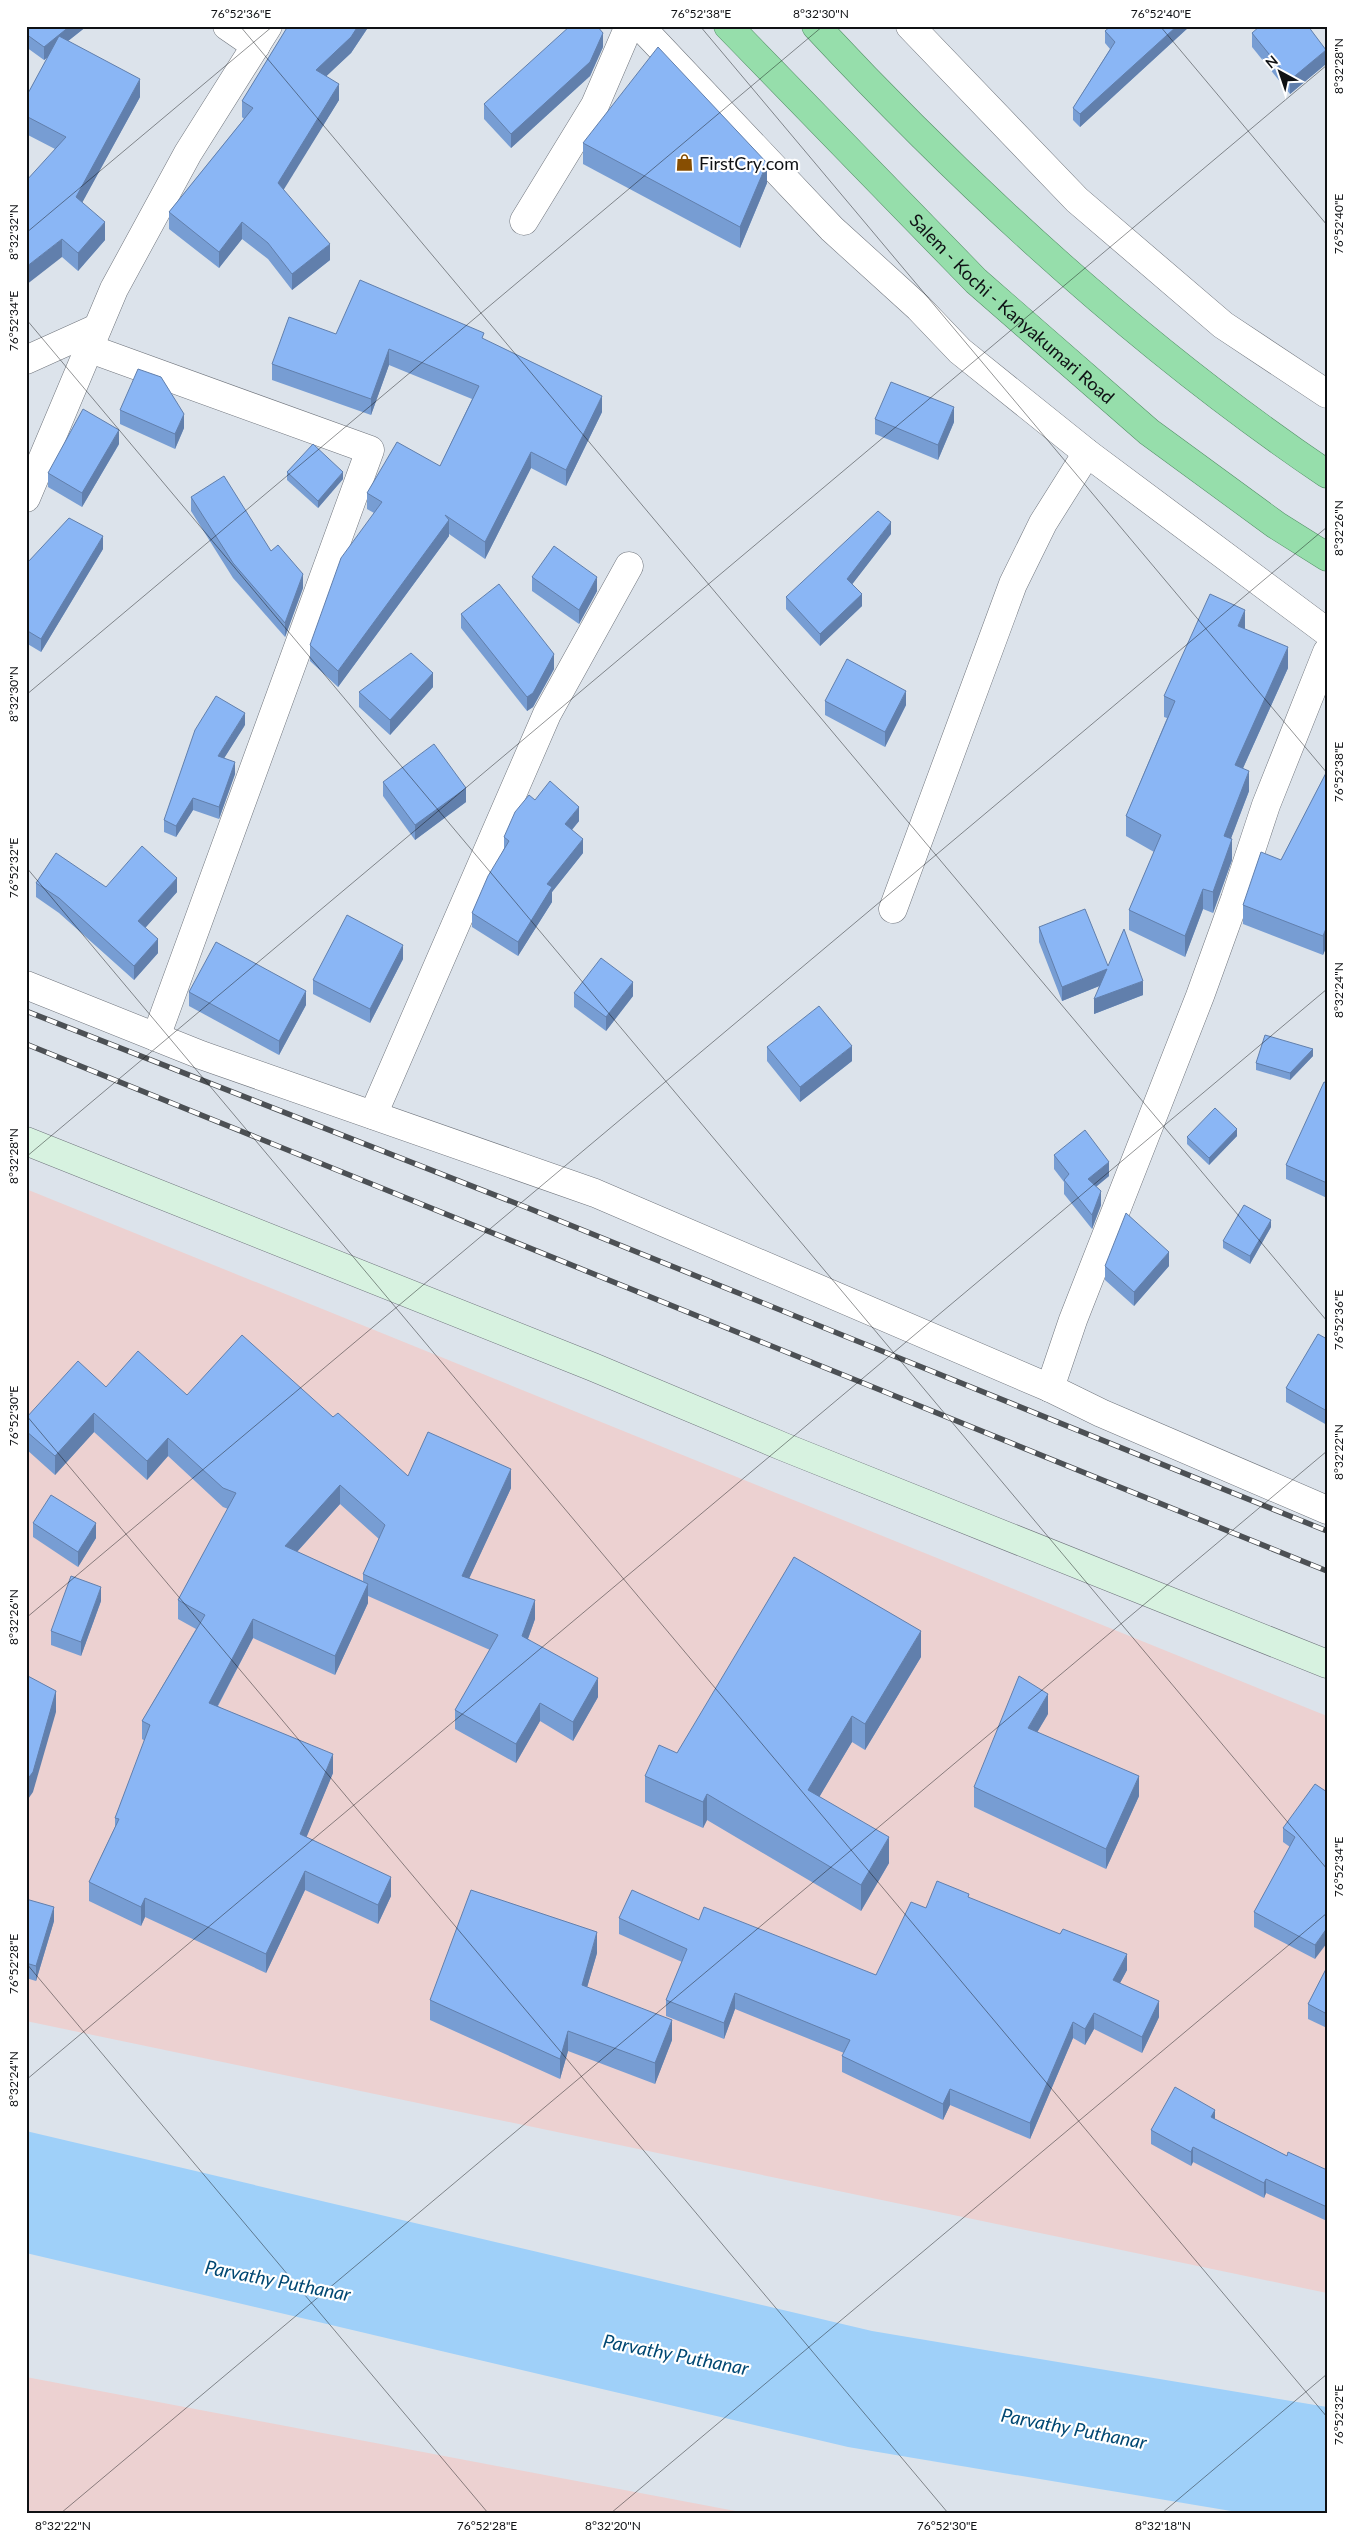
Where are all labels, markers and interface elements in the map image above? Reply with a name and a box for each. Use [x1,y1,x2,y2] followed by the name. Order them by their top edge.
[211,6,271,21] text: 76°52'36"E
[671,6,731,21] text: 76°52'38"E
[793,6,849,21] text: 8°32'30"N
[1131,6,1191,21] text: 76°52'40"E
[1331,38,1346,94] text: 8°32'28"N
[1256,48,1306,98] north arrow
[1262,52,1281,72] text: N
[699,152,799,174] place label: FirstCry.com
[675,153,695,173] shop icon: FirstCry.com
[1331,194,1346,254] text: 76°52'40"E
[6,204,21,260] text: 8°32'32"N
[905,209,1119,408] street label: Salem - Kochi - Kanyakumari Road
[6,291,21,351] text: 76°52'34"E
[1331,500,1346,556] text: 8°32'26"N
[6,666,21,722] text: 8°32'30"N
[1331,742,1346,802] text: 76°52'38"E
[6,838,21,898] text: 76°52'32"E
[1331,962,1346,1018] text: 8°32'24"N
[6,1128,21,1184] text: 8°32'28"N
[1331,1290,1346,1350] text: 76°52'36"E
[6,1386,21,1446] text: 76°52'30"E
[1331,1424,1346,1480] text: 8°32'22"N
[6,1589,21,1645] text: 8°32'26"N
[1331,1837,1346,1897] text: 76°52'34"E
[6,1934,21,1994] text: 76°52'28"E
[6,2051,21,2107] text: 8°32'24"N
[203,2255,353,2305] water label: Parvathy Puthanar
[601,2329,751,2379] water label: Parvathy Puthanar
[1331,2385,1346,2445] text: 76°52'32"E
[999,2403,1149,2453] water label: Parvathy Puthanar
[35,2518,91,2533] text: 8°32'22"N
[457,2518,517,2533] text: 76°52'28"E
[585,2518,641,2533] text: 8°32'20"N
[917,2518,977,2533] text: 76°52'30"E
[1135,2518,1191,2533] text: 8°32'18"N

